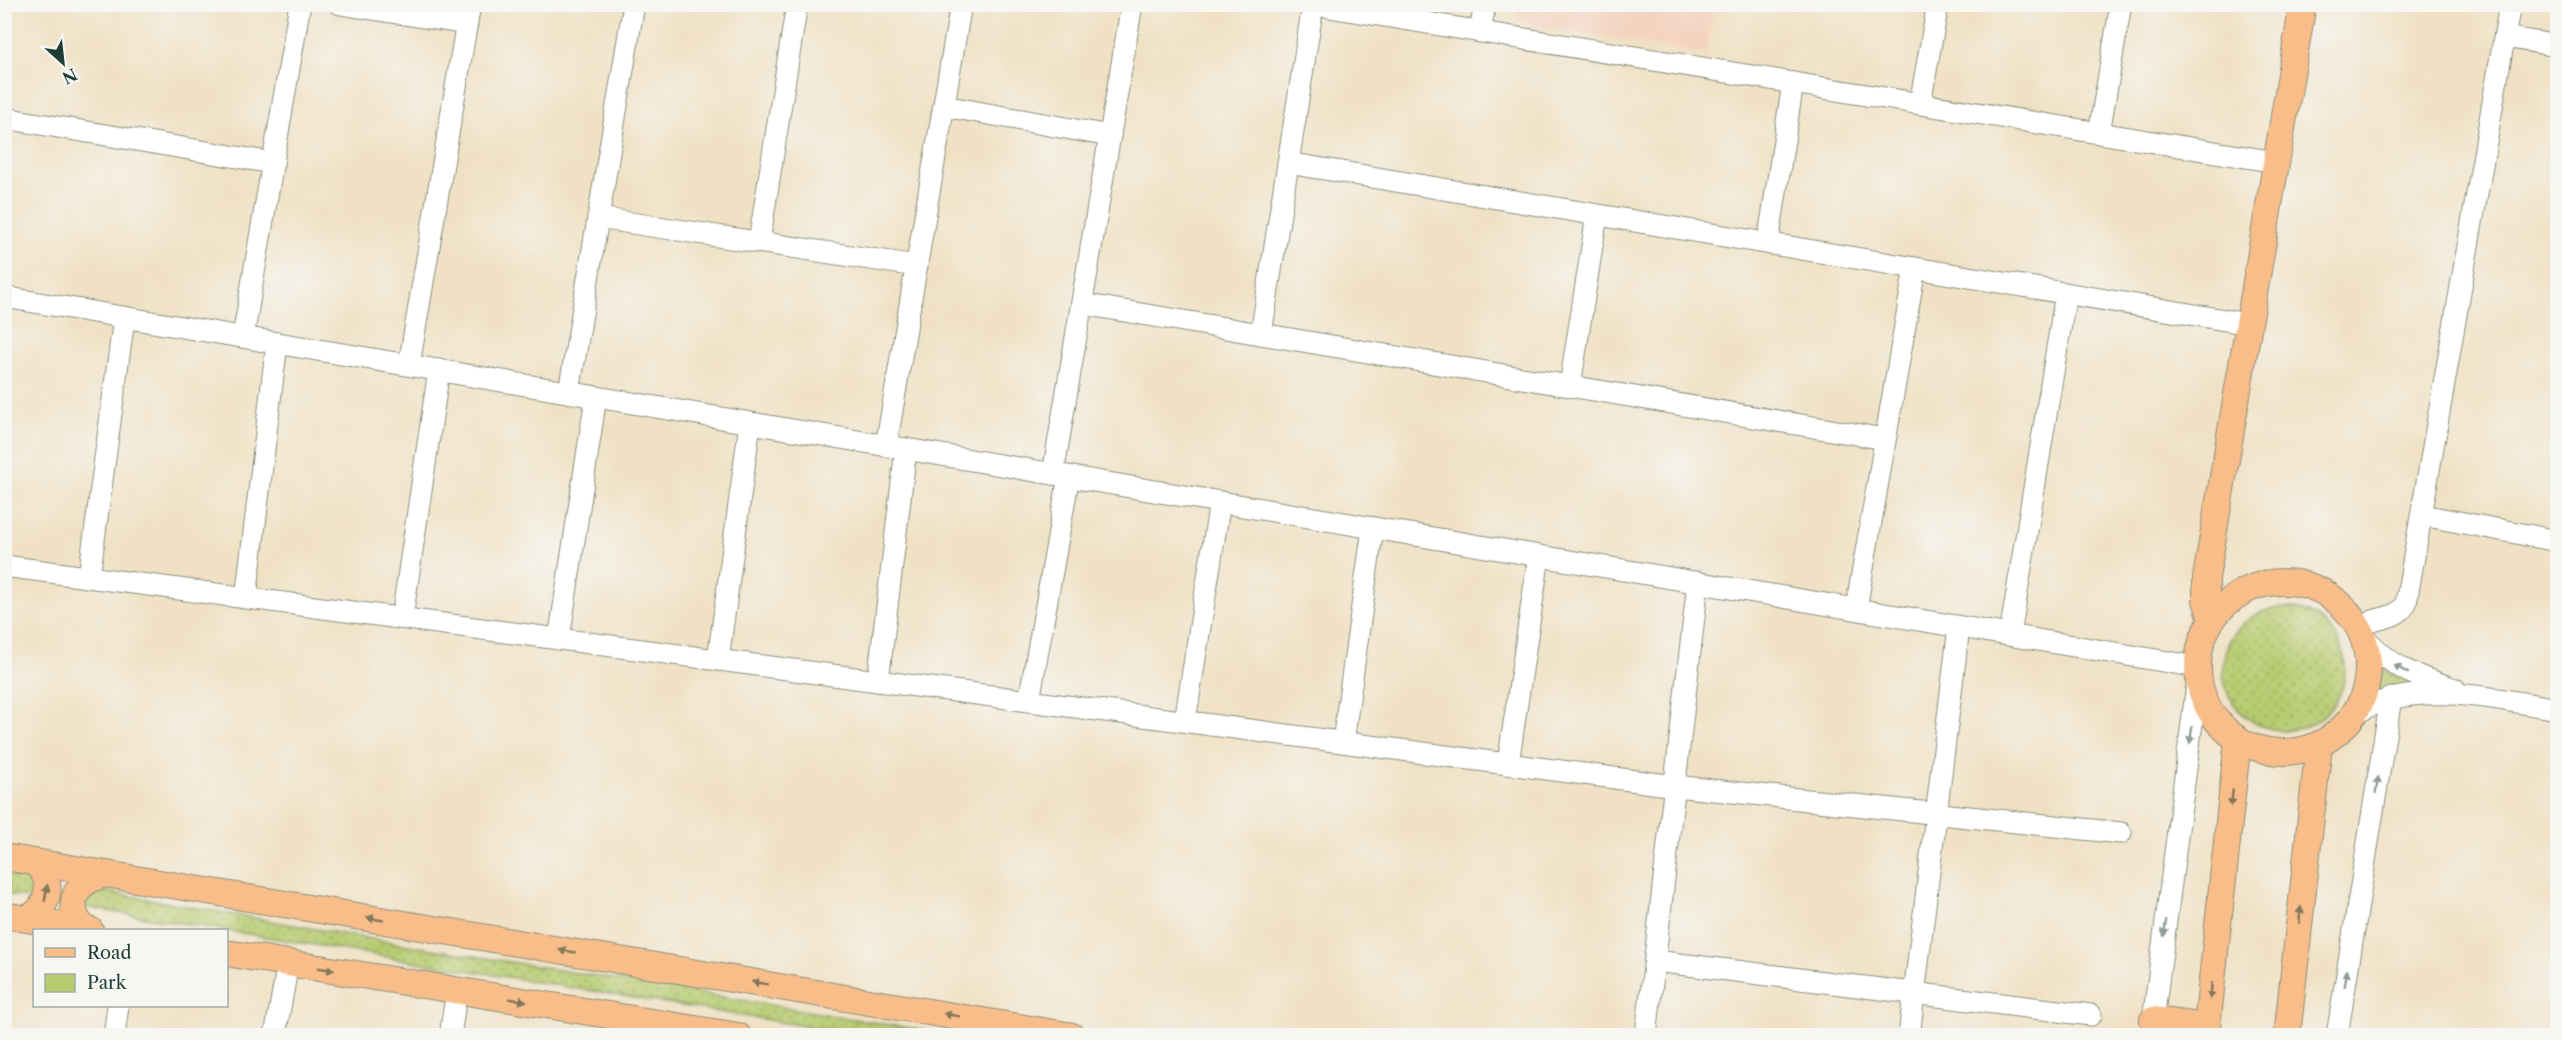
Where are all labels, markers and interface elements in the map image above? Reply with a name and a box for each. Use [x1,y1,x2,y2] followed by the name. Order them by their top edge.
[33,33,93,93] north arrow
[59,64,81,88] text: N
[2393,663,2409,674] one-way arrow
[2186,725,2195,744] one-way arrow
[2373,776,2382,795] one-way arrow
[2227,788,2237,807] one-way arrow
[42,883,51,902] one-way arrow
[2296,905,2305,924] one-way arrow
[365,914,384,923] one-way arrow
[2161,919,2170,938] one-way arrow
[33,929,228,1007] legend
[87,942,132,964] text: Road
[558,946,577,955] one-way arrow
[316,965,335,974] one-way arrow
[2342,968,2351,987] one-way arrow
[87,972,128,994] text: Park
[750,978,769,987] one-way arrow
[2206,982,2216,1001] one-way arrow
[509,996,528,1005] one-way arrow
[942,1011,961,1020] one-way arrow

